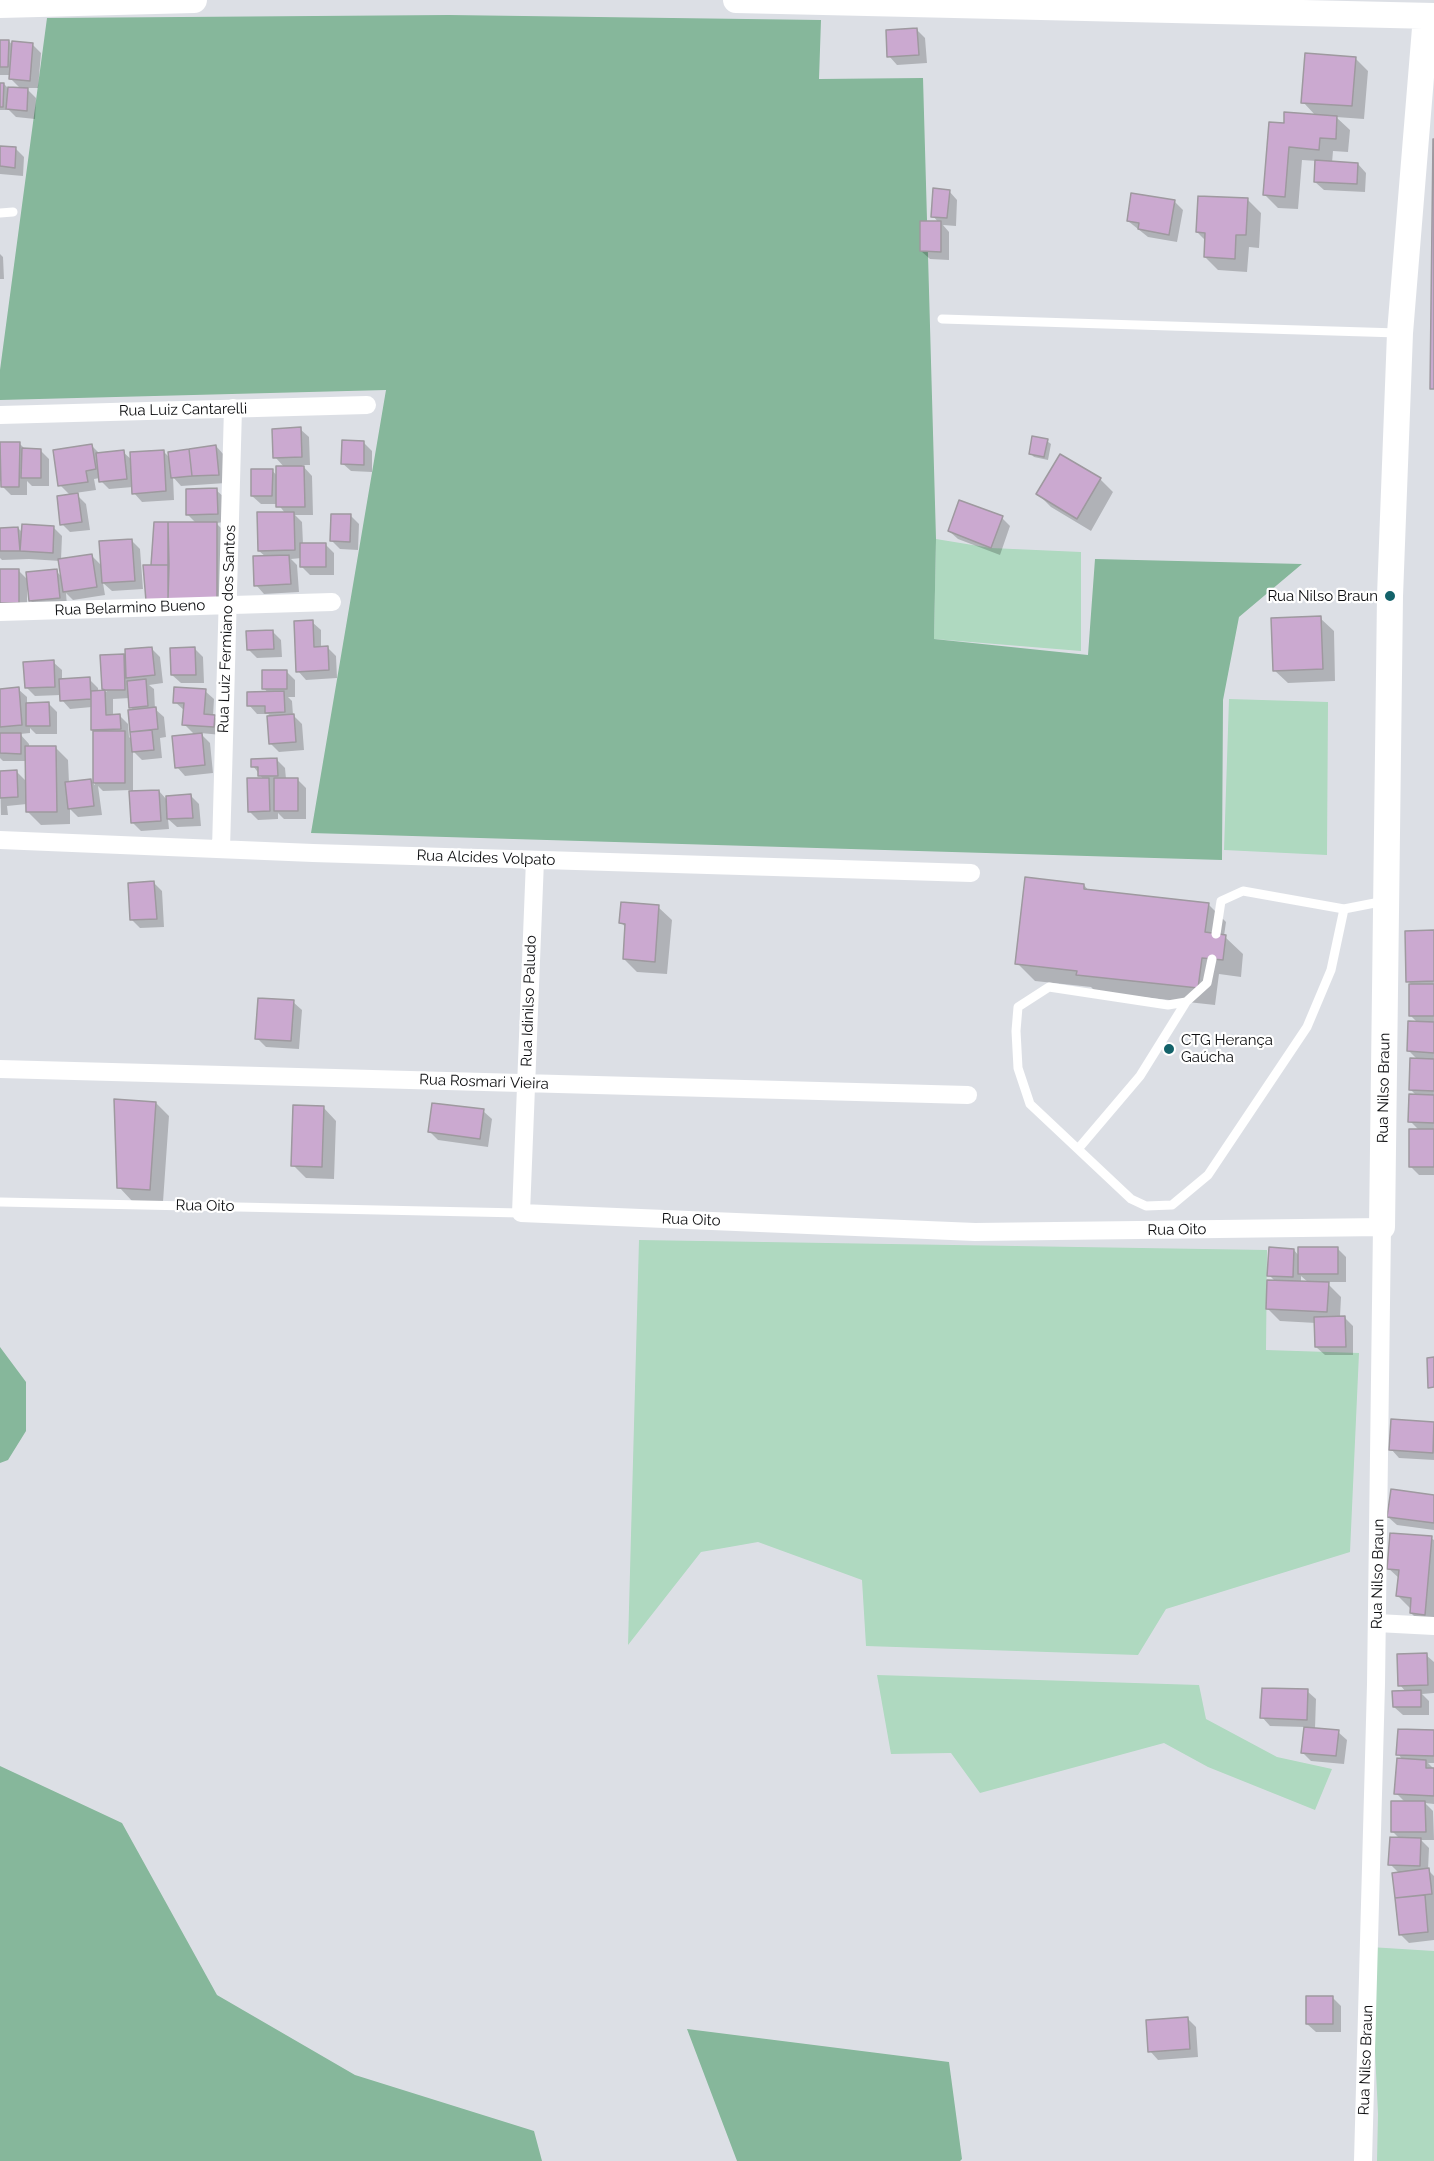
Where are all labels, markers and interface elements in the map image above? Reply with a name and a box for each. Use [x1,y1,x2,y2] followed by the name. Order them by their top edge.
[119,400,247,420] street label: Rua Luiz Cantarelli
[214,525,240,733] street label: Rua Luiz Fermiano dos Santos
[1267,587,1378,605] place label: Rua Nilso Braun
[1383,589,1397,603] marker: Rua Nilso Braun
[54,596,206,620] street label: Rua Belarmino Bueno
[416,847,556,869] street label: Rua Alcides Volpato
[518,935,540,1067] street label: Rua Idinilso Paludo
[1181,1031,1273,1066] place label: CTG Herança Gaúcha
[1374,1033,1394,1143] street label: Rua Nilso Braun
[1162,1042,1176,1056] marker: CTG Herança Gaúcha
[419,1071,549,1093] street label: Rua Rosmari Vieira
[175,1196,235,1216] street label: Rua Oito
[661,1210,721,1230] street label: Rua Oito
[1147,1220,1207,1240] street label: Rua Oito
[1368,1519,1388,1629] street label: Rua Nilso Braun
[1355,2004,1377,2116] street label: Rua Nilso Braun

